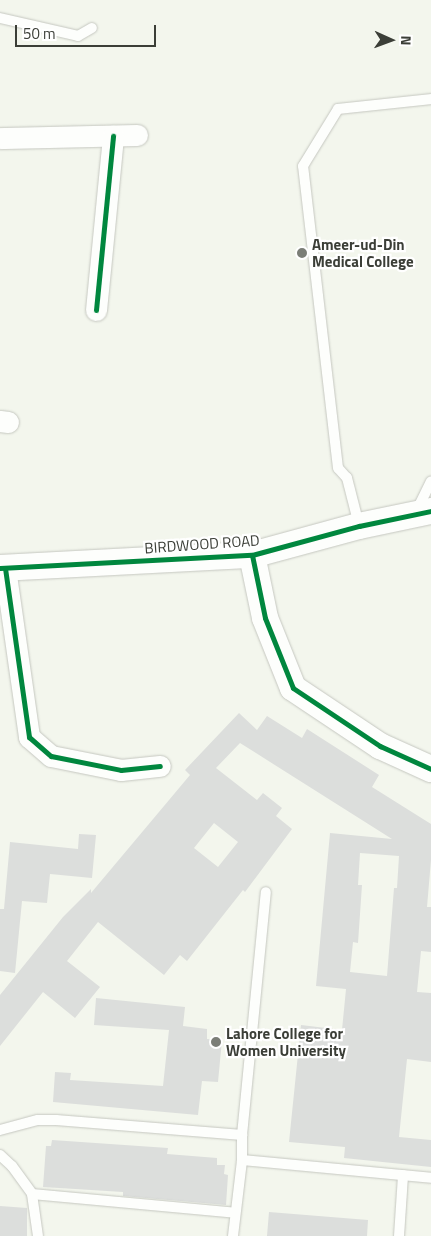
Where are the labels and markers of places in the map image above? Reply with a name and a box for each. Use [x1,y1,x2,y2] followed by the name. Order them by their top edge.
[312,235,414,270] place label: Ameer-ud-Din Medical College
[296,247,308,259] marker: Ameer-ud-Din Medical College
[226,1024,346,1059] place label: Lahore College for Women University
[210,1036,222,1048] marker: Lahore College for Women University

